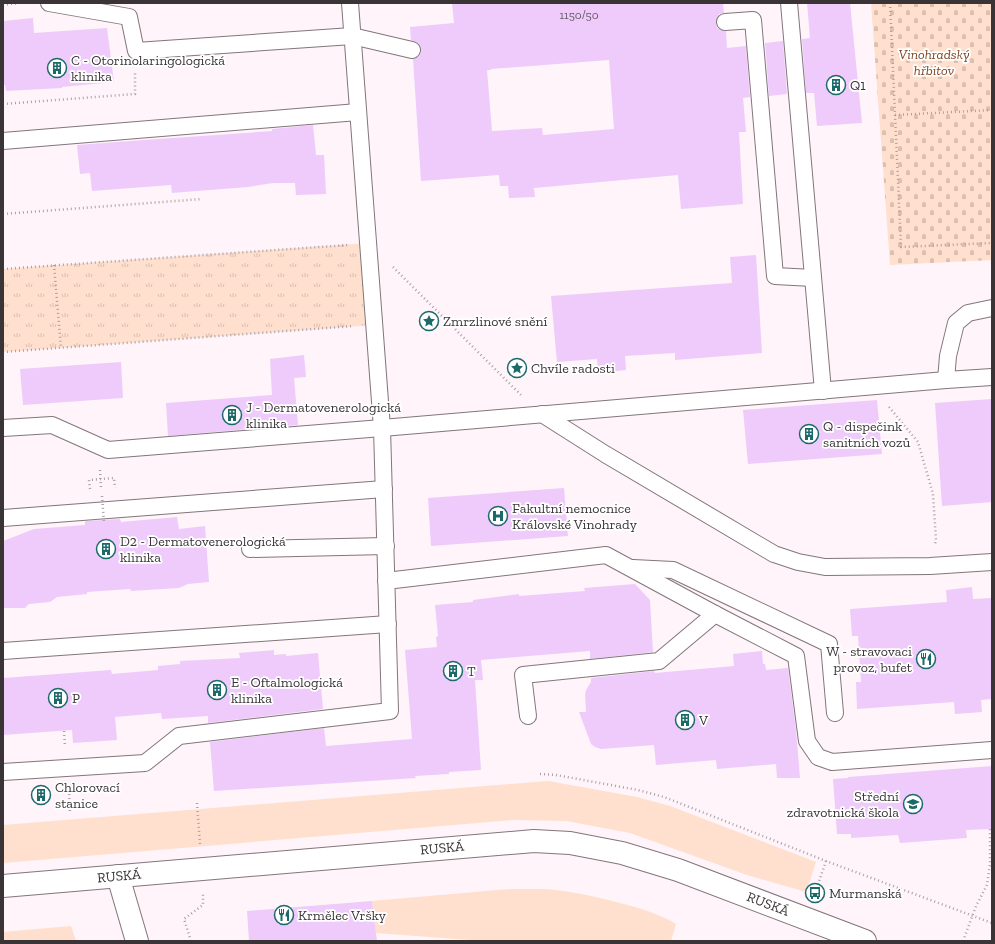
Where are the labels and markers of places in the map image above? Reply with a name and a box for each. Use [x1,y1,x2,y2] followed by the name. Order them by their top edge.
[71,52,225,85] place label: C - Otorinolaringologická klinika
[46,57,68,79] building icon: C - Otorinolaringologická klinika
[825,74,847,96] building icon: Q1
[850,77,866,94] place label: Q1
[418,310,440,332] place icon: Zmrzlinové snění
[443,313,548,330] place label: Zmrzlinové snění
[506,357,528,379] place icon: Chvíle radosti
[531,360,615,377] place label: Chvíle radosti
[246,399,401,432] place label: J - Dermatovenerologická klinika
[221,404,243,426] building icon: J - Dermatovenerologická klinika
[823,418,911,451] place label: Q - dispečink sanitních vozů
[798,423,820,445] building icon: Q - dispečink sanitních vozů
[512,500,638,533] place label: Fakultní nemocnice Královské Vinohrady
[487,505,509,527] hospital icon: Fakultní nemocnice Královské Vinohrady
[120,533,286,566] place label: D2 - Dermatovenerologická klinika
[95,538,117,560] building icon: D2 - Dermatovenerologická klinika
[826,643,913,676] place label: W - stravovaci provoz, bufet
[915,648,937,670] restaurant icon: W - stravovaci provoz, bufet
[442,660,464,682] building icon: T
[467,663,476,680] place label: T
[231,674,343,707] place label: E - Oftalmologická klinika
[206,679,228,701] building icon: E - Oftalmologická klinika
[47,687,69,709] building icon: P
[72,690,80,707] place label: P
[674,709,696,731] building icon: V
[698,712,709,729] place label: V
[55,779,120,812] place label: Chlorovací stanice
[30,784,52,806] building icon: Chlorovací stanice
[787,788,899,821] place label: Střední zdravotnická škola
[902,793,924,815] school or university icon: Střední zdravotnická škola
[804,882,826,904] bus stop icon: Murmanská
[829,885,902,902] place label: Murmanská
[273,904,295,926] restaurant icon: Krmělec Vršky
[298,907,387,924] place label: Krmělec Vršky

